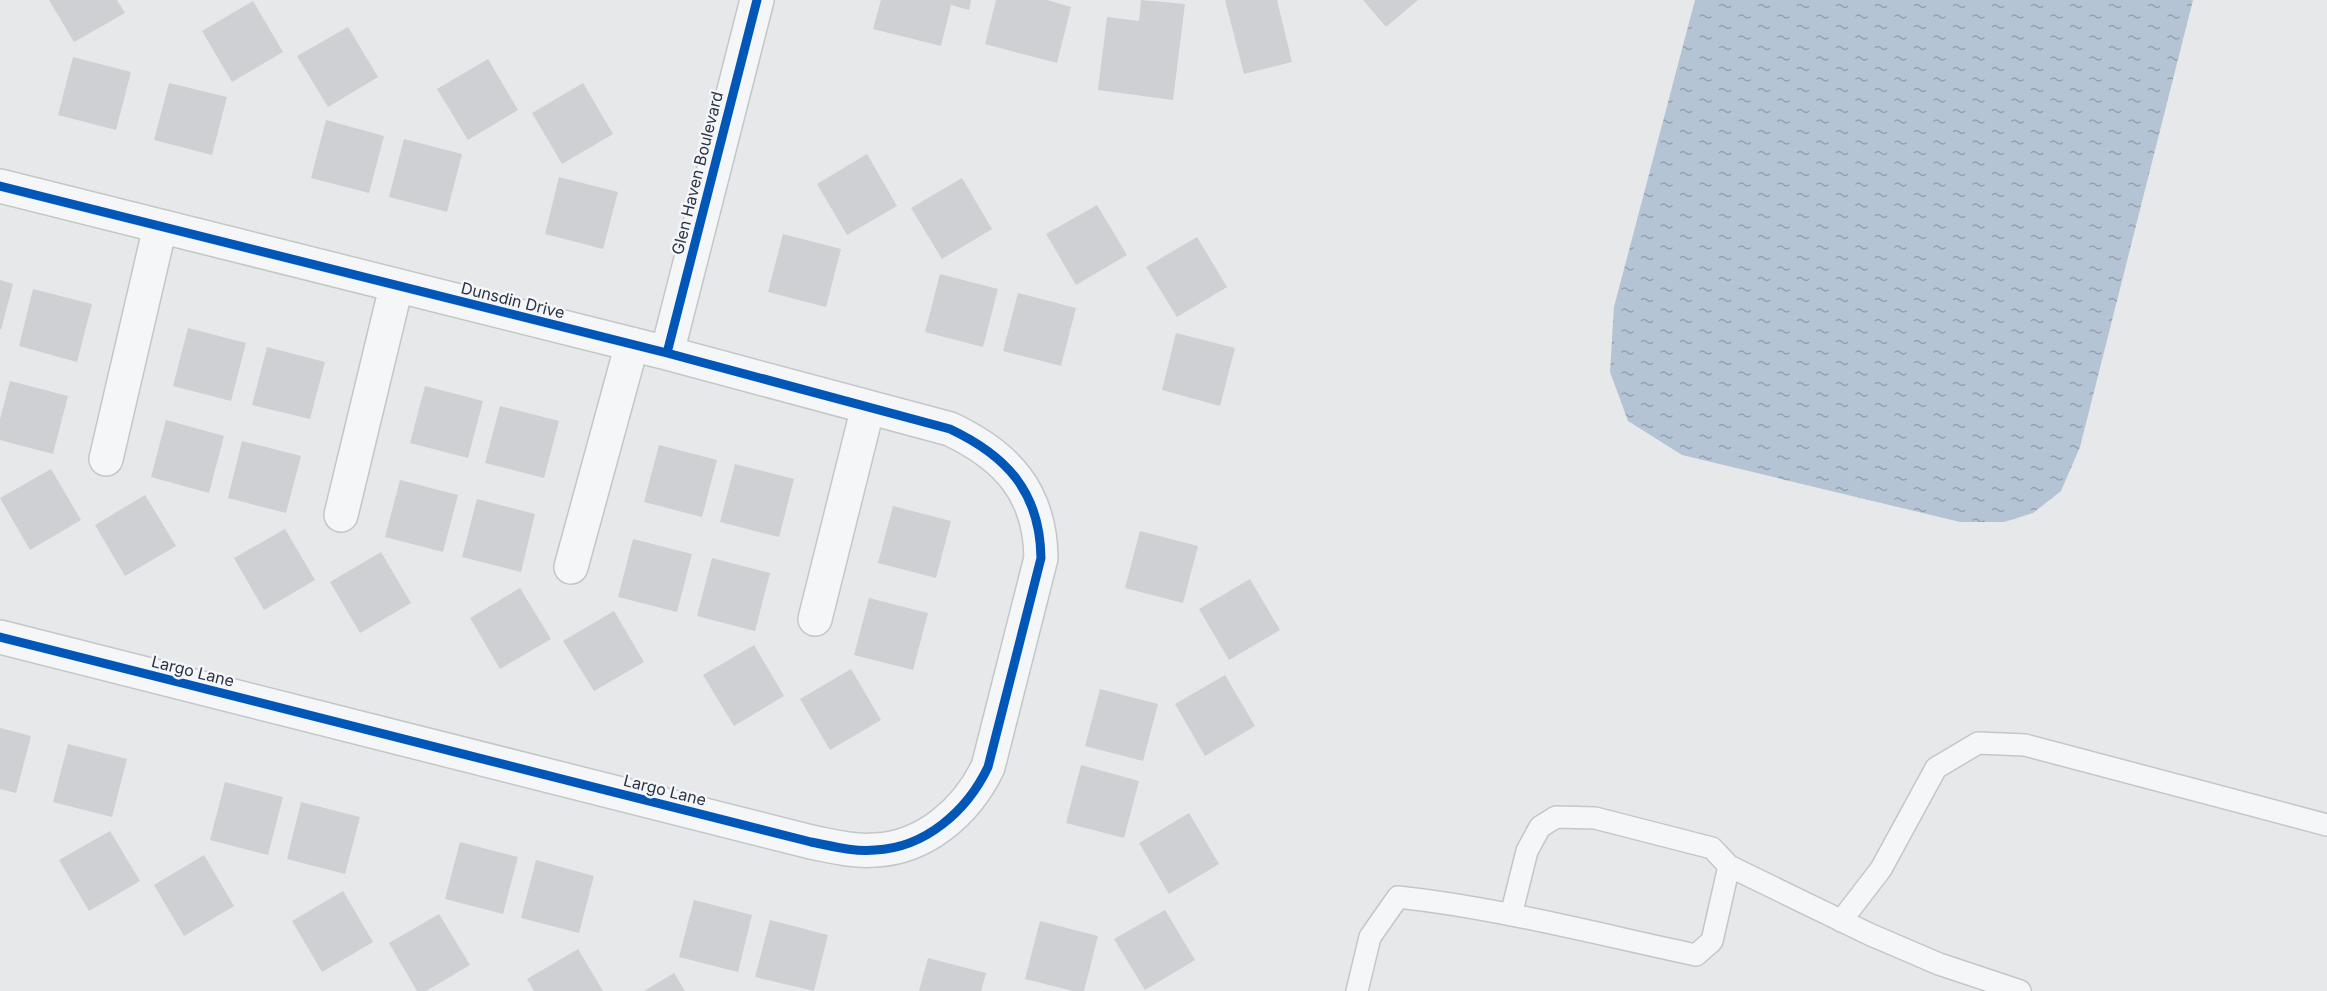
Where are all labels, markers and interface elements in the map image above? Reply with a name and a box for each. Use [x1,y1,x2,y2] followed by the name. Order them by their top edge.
[667,89,727,257] street label: Glen Haven Boulevard
[459,277,567,323] street label: Dunsdin Drive
[150,651,236,691] street label: Largo Lane
[622,770,708,810] street label: Largo Lane

